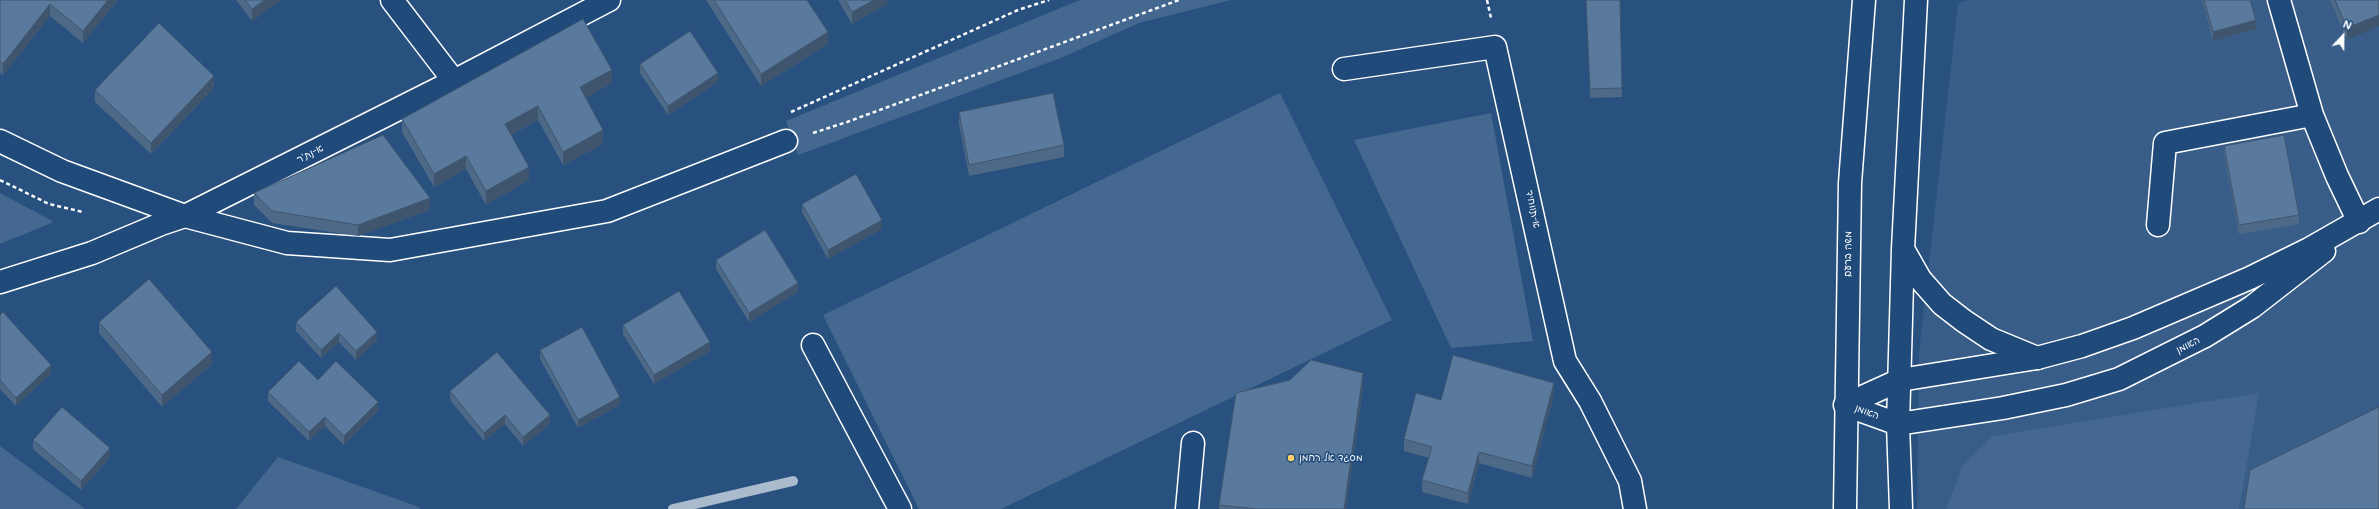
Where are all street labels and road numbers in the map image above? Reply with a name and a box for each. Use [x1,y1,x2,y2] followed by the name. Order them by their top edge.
[295,142,325,166] street label: א-נת'ר
[1523,189,1543,229] street label: א-תווחיד
[1842,231,1854,277] street label: משה ברעם
[2174,334,2202,356] street label: האומן
[1853,402,1881,422] street label: האומן

